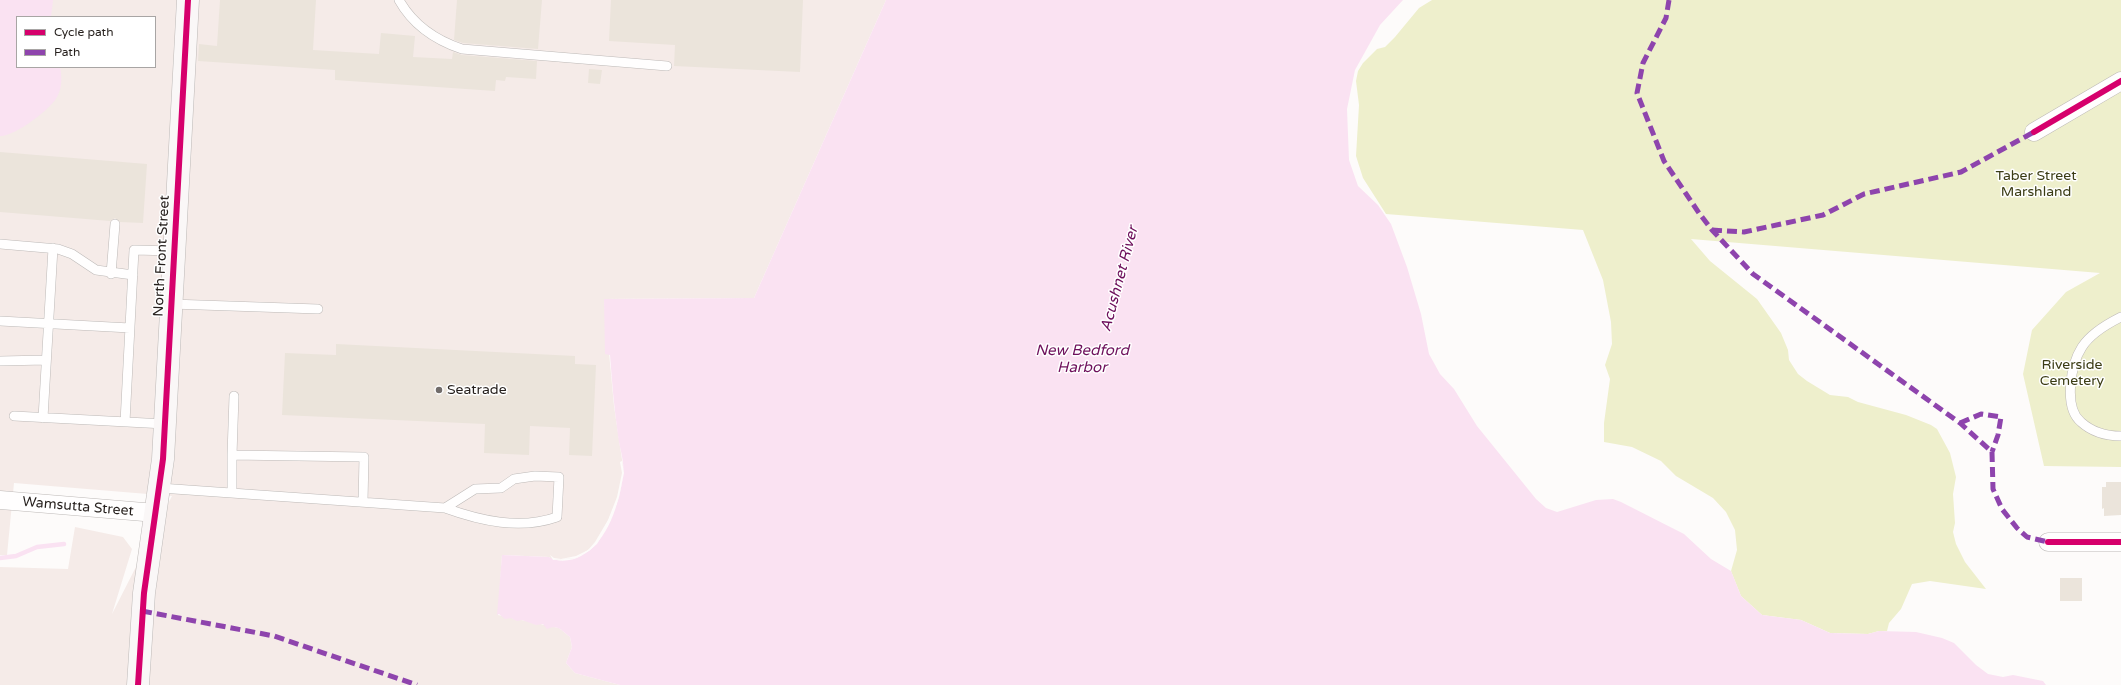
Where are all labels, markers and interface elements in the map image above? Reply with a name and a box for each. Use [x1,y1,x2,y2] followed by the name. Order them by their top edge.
[16,16,156,68] legend
[54,25,113,39] text: Cycle path
[54,45,80,59] text: Path
[1995,168,2077,200] park label: Taber Street Marshland
[150,195,174,317] street label: North Front Street
[1097,224,1143,334] water label: Acushnet River
[1035,342,1129,377] water label: New Bedford Harbor
[2040,357,2104,390] park label: Riverside Cemetery
[447,382,507,398] place label: Seatrade
[434,385,444,395] marker: Seatrade
[22,494,134,520] street label: Wamsutta Street

